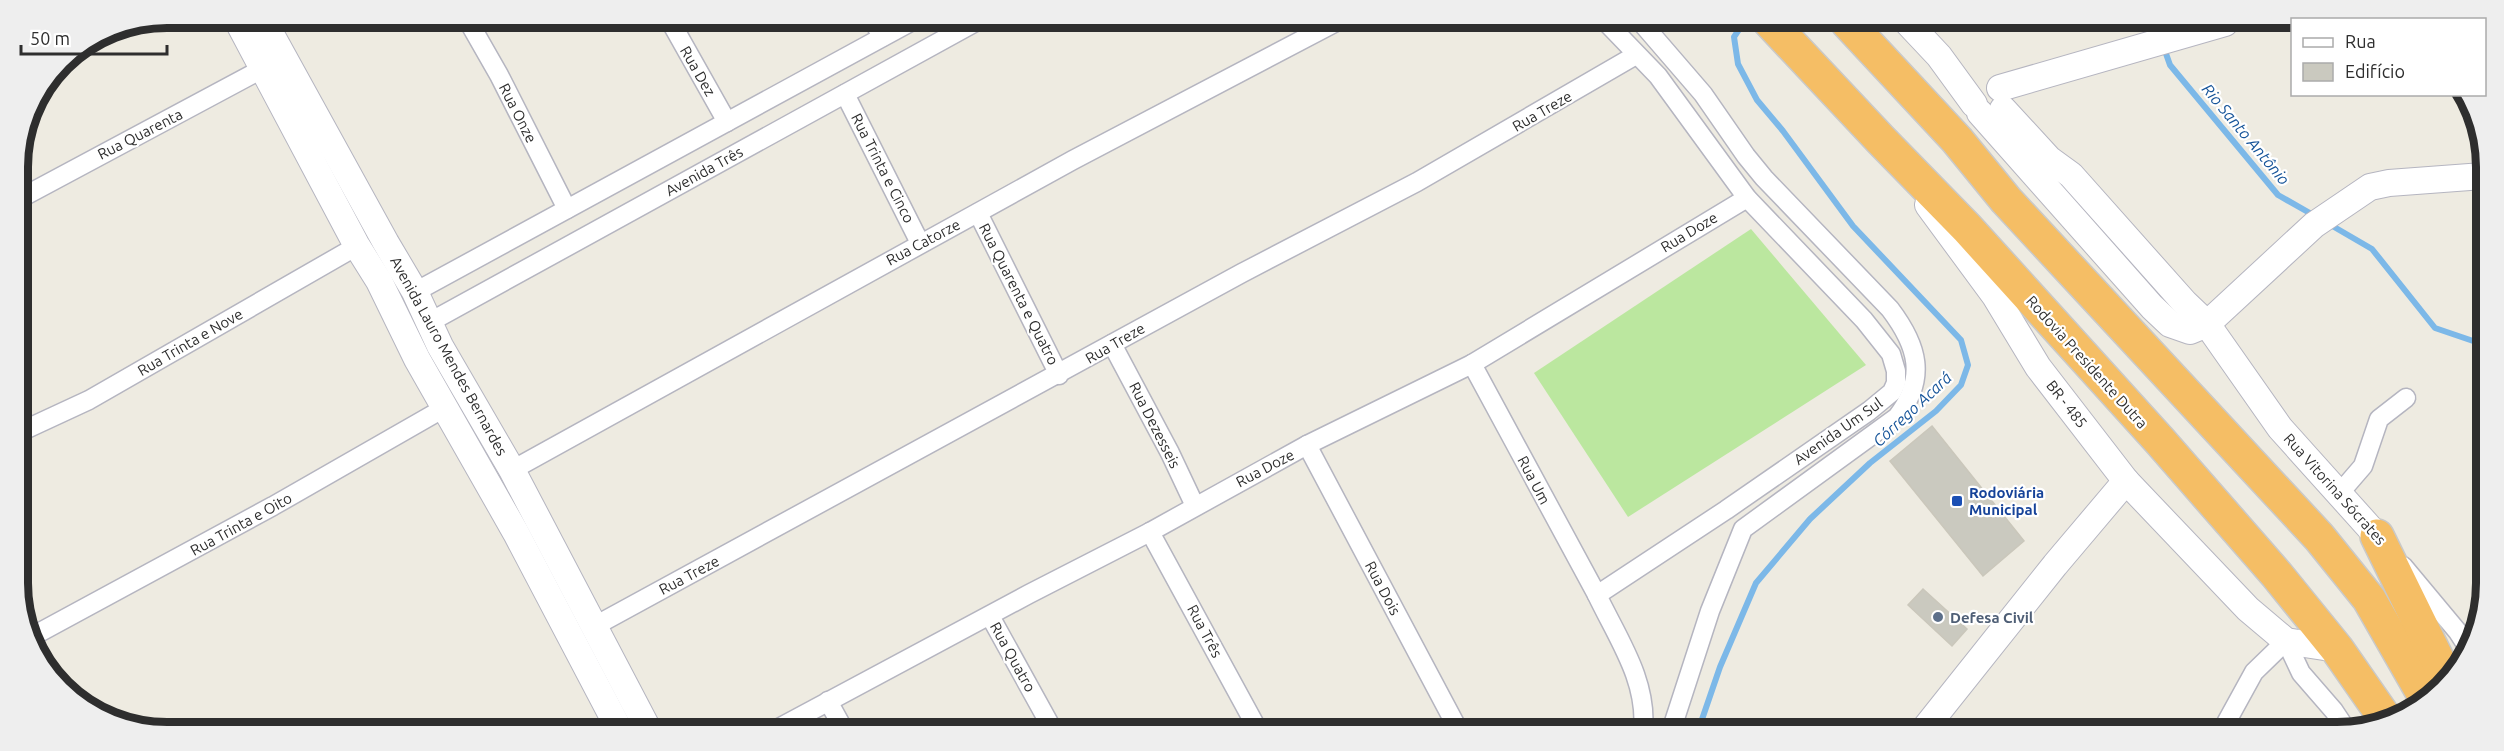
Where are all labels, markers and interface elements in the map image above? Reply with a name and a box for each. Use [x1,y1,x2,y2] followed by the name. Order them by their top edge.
[21,18,166,56] scale bar
[2291,18,2486,96] legend
[30,28,70,48] text: 50 m
[2345,31,2376,51] text: Rua
[677,43,719,99] street label: Rua Dez
[2345,61,2405,81] text: Edifício
[496,80,540,146] street label: Rua Onze
[2199,80,2294,188] water label: Rio Santo Antônio
[1509,87,1575,135] street label: Rua Treze
[95,105,185,163] street label: Rua Quarenta
[848,110,918,226] street label: Rua Trinta e Cinco
[662,143,746,199] street label: Avenida Três
[1657,208,1721,256] street label: Rua Doze
[883,215,963,269] street label: Rua Catorze
[976,220,1062,368] street label: Rua Quarenta e Quatro
[387,254,511,458] street label: Avenida Lauro Mendes Bernardes
[2023,292,2151,432] street label: Rodovia Presidente Dutra
[134,305,246,379] street label: Rua Trinta e Nove
[1082,319,1148,367] street label: Rua Treze
[1869,368,1955,450] water label: Córrego Acará
[2043,377,2091,431] street label: BR - 485
[1126,379,1184,471] street label: Rua Dezesseis
[1790,394,1886,468] street label: Avenida Um Sul
[2280,430,2390,548] street label: Rua Vitorina Sócrates
[1233,446,1297,490] street label: Rua Doze
[1514,453,1554,507] street label: Rua Um
[1969,484,2044,518] place label: Rodoviária Municipal
[187,489,295,559] street label: Rua Trinta e Oito
[1950,494,1964,508] marker: Rodoviária Municipal
[656,552,722,598] street label: Rua Treze
[1362,558,1404,618] street label: Rua Dois
[1184,602,1226,660] street label: Rua Três
[1950,609,2034,626] place label: Defesa Civil
[1931,610,1945,624] marker: Defesa Civil
[987,619,1039,695] street label: Rua Quatro

